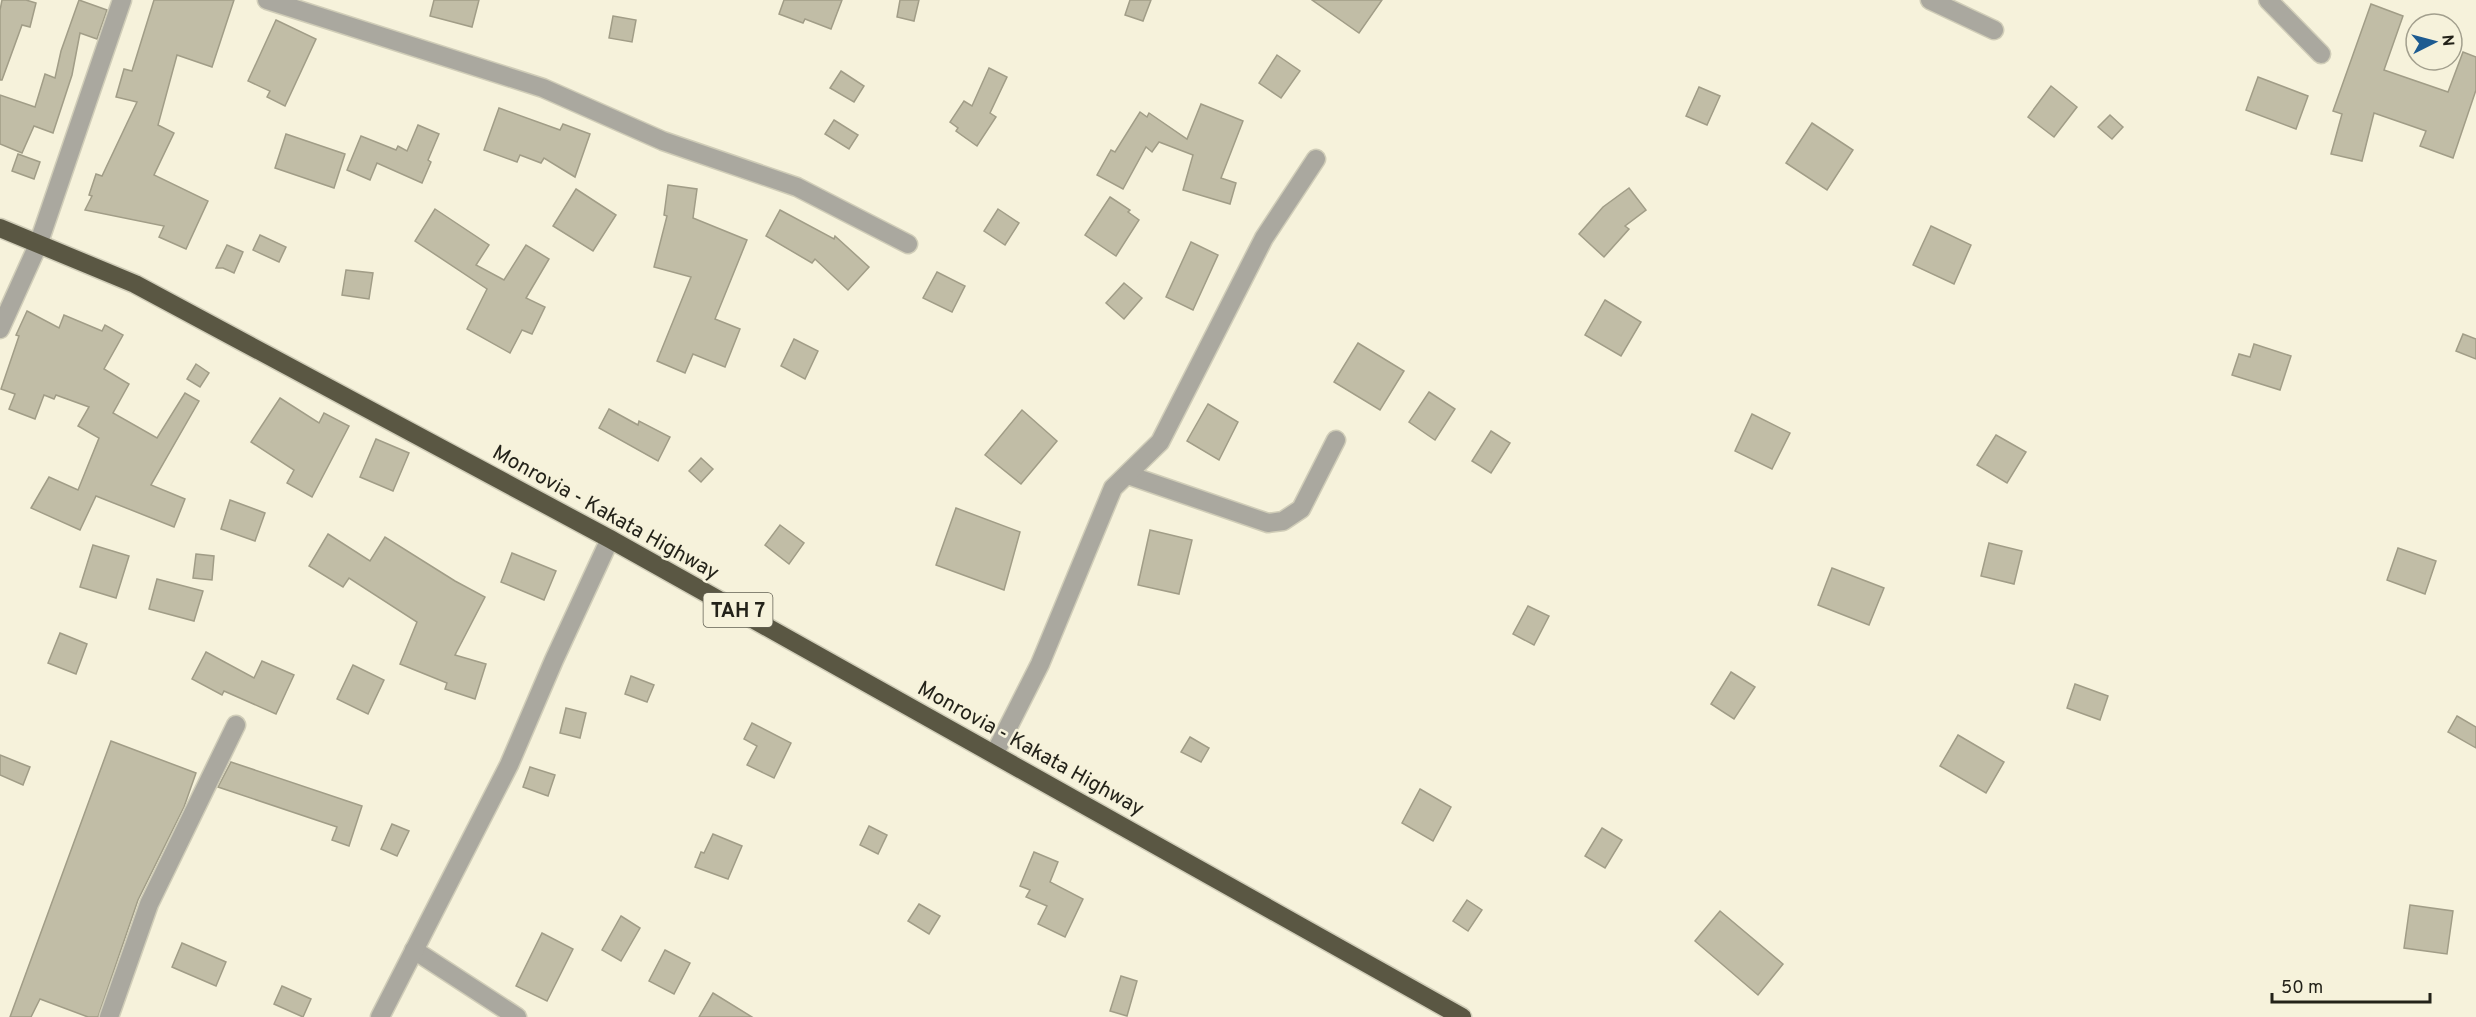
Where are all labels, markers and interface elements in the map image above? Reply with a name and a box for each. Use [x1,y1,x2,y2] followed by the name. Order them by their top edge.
[2404,12,2464,72] north arrow
[2436,34,2457,47] text: N
[487,440,723,587] street label: Monrovia - Kakata Highway
[704,593,772,627] road number: TAH 7
[912,676,1148,823] street label: Monrovia - Kakata Highway
[2272,966,2430,1004] scale bar
[2281,977,2323,1000] text: 50 m

